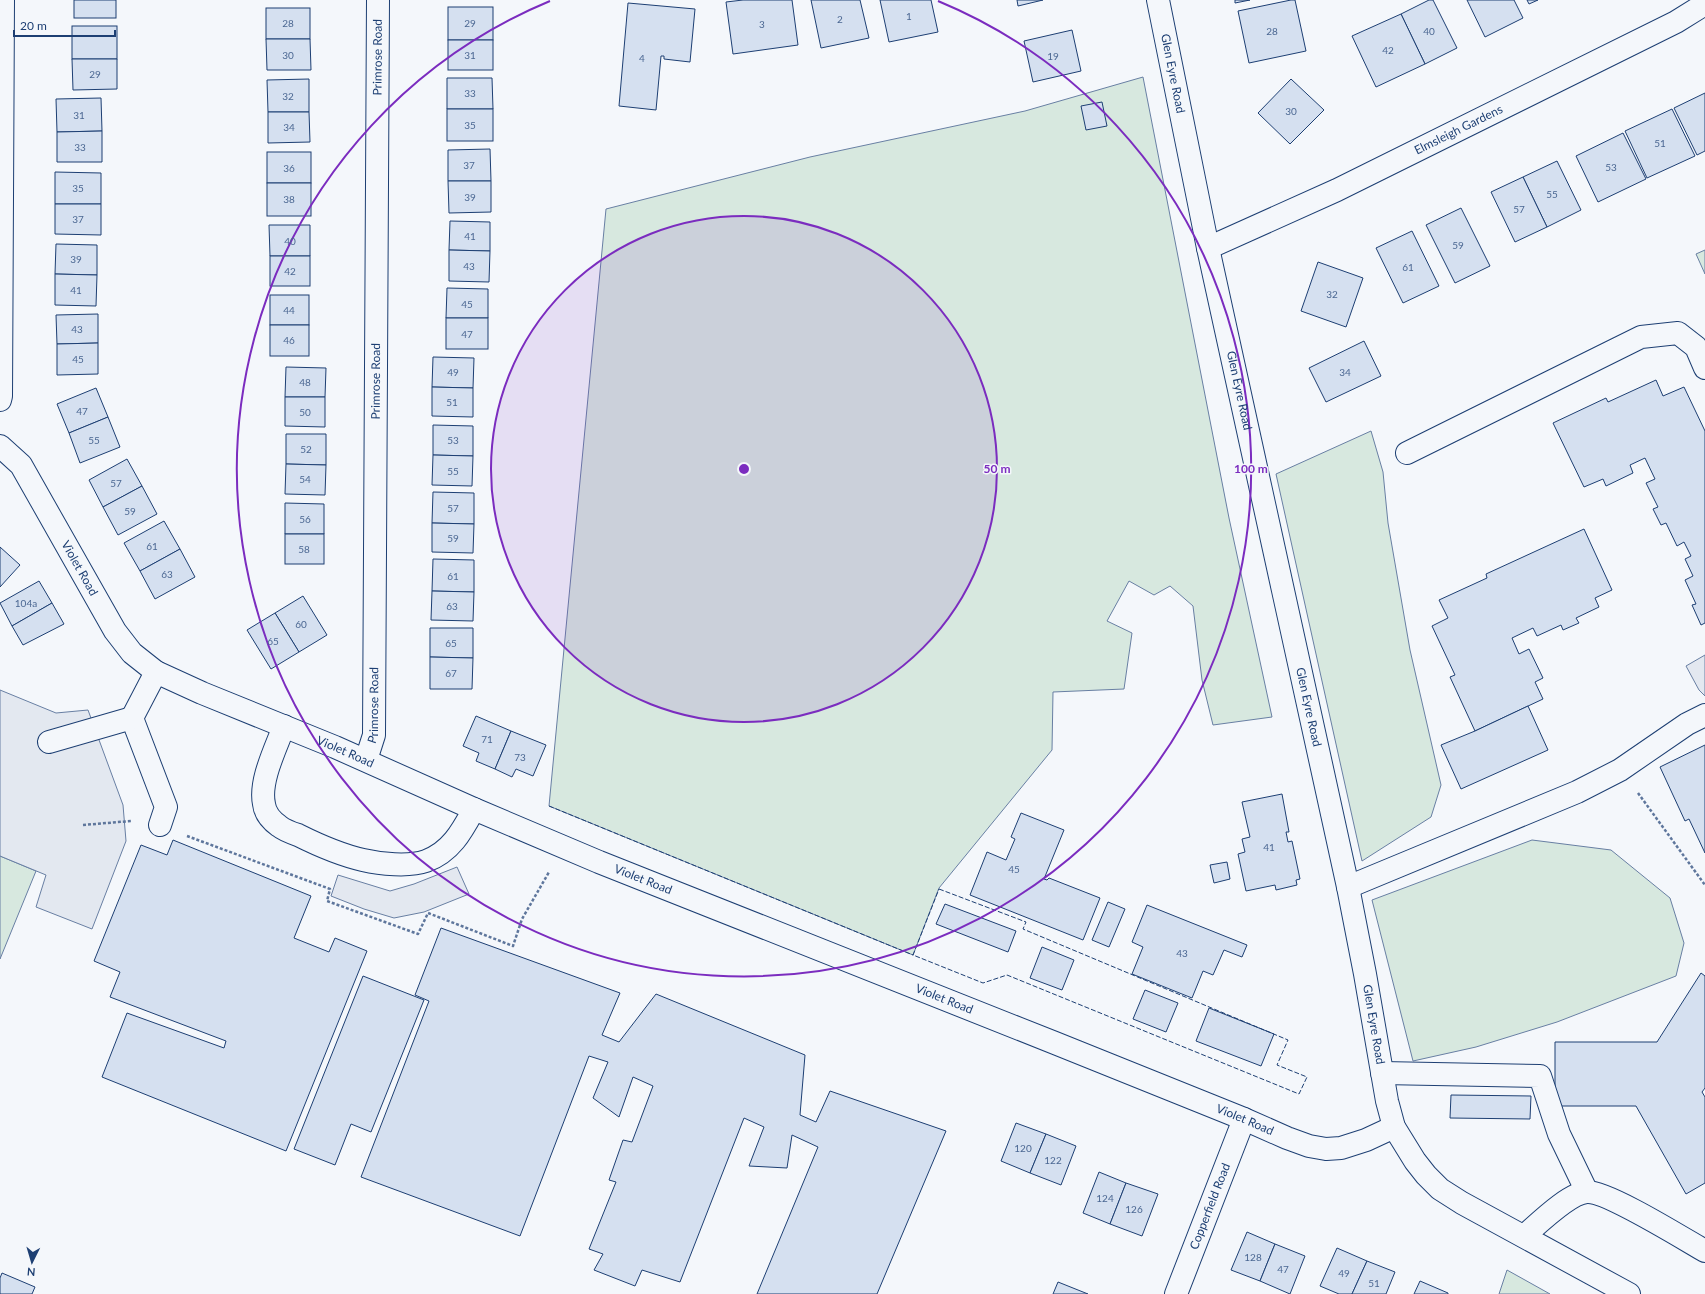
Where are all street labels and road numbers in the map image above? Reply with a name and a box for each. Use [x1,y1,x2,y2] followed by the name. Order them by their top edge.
[369,19,385,96] street label: Primrose Road
[1158,32,1189,114] street label: Glen Eyre Road
[1412,101,1505,158] street label: Elmsleigh Gardens
[368,343,383,420] street label: Primrose Road
[1224,349,1256,432] street label: Glen Eyre Road
[58,538,101,598] street label: Violet Road
[1293,666,1325,748] street label: Glen Eyre Road
[364,667,381,745] street label: Primrose Road
[315,732,377,770] street label: Violet Road
[612,861,674,897] street label: Violet Road
[913,980,976,1017] street label: Violet Road
[1360,983,1389,1065] street label: Glen Eyre Road
[1214,1101,1276,1138] street label: Violet Road
[1186,1161,1233,1252] street label: Copperfield Road

